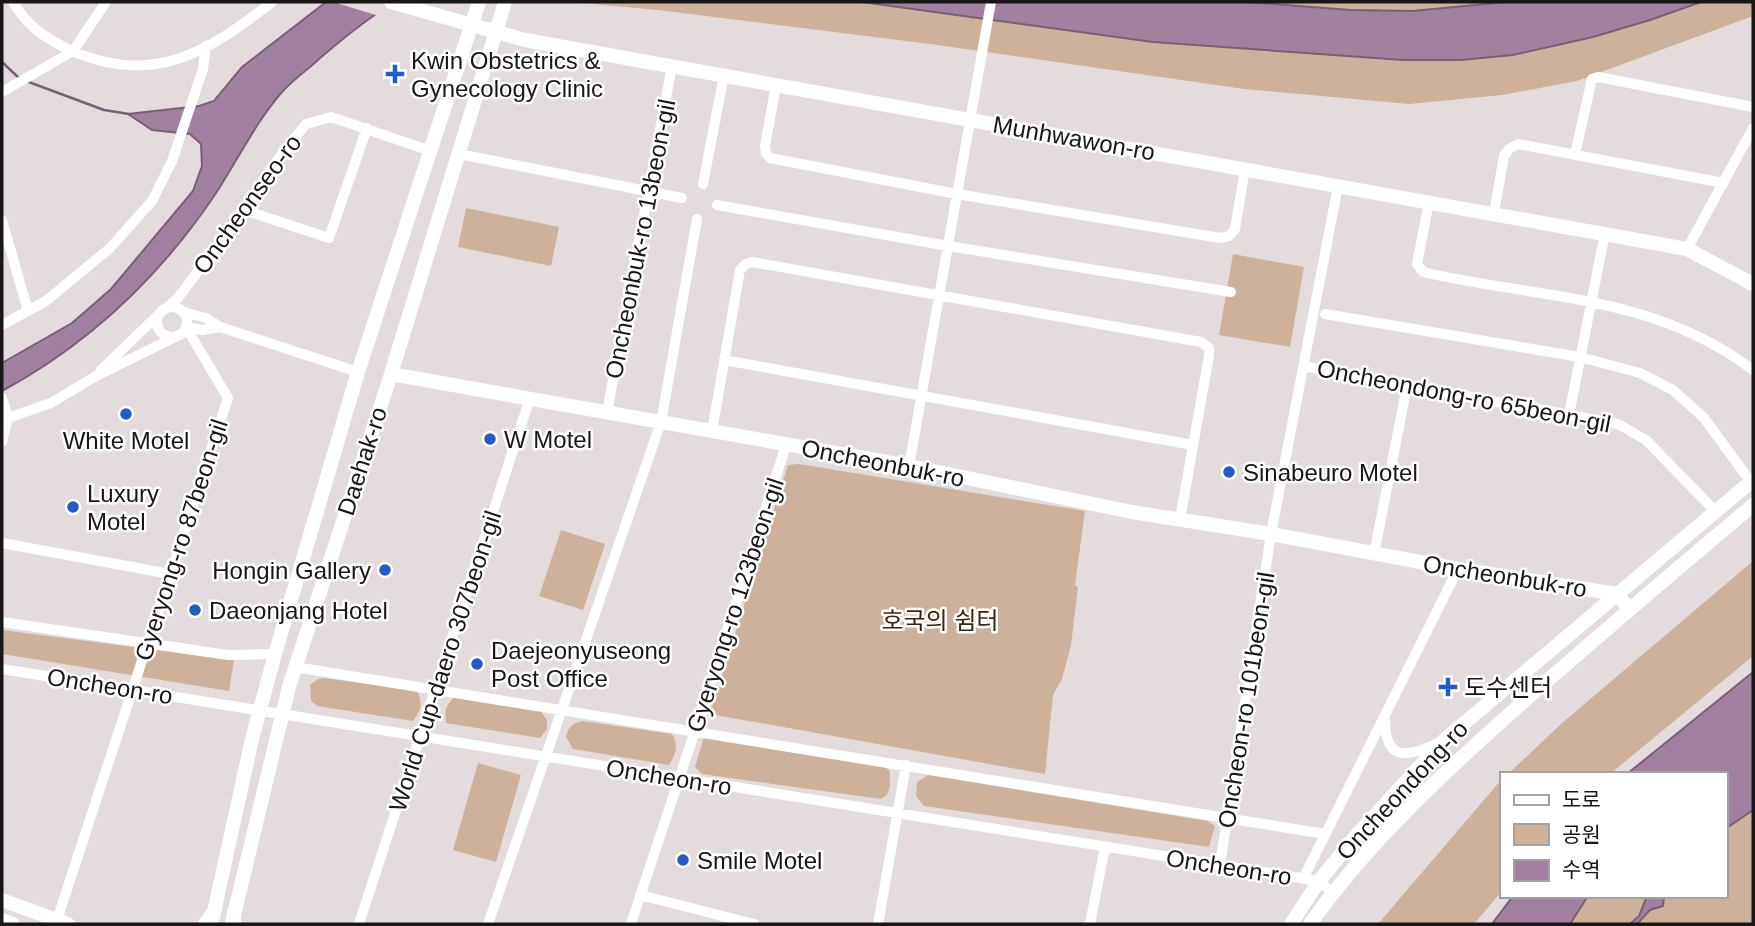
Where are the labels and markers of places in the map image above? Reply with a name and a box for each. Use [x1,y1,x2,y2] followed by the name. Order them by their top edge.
[411,47,603,102] place label: Kwin Obstetrics & Gynecology Clinic
[385,64,405,84] marker: Kwin Obstetrics & Gynecology Clinic
[118,406,134,422] marker: White Motel
[504,426,592,453] place label: W Motel
[63,427,189,454] place label: White Motel
[482,431,498,447] marker: W Motel
[1243,459,1418,486] place label: Sinabeuro Motel
[1221,464,1237,480] marker: Sinabeuro Motel
[87,480,159,535] place label: Luxury Motel
[65,499,81,515] marker: Luxury Motel
[212,557,371,584] place label: Hongin Gallery
[377,562,393,578] marker: Hongin Gallery
[209,597,388,624] place label: Daeonjang Hotel
[187,602,203,618] marker: Daeonjang Hotel
[491,637,671,692] place label: Daejeonyuseong Post Office
[469,656,485,672] marker: Daejeonyuseong Post Office
[1464,674,1552,701] place label: 도수센터
[1438,677,1458,697] marker: 도수센터
[697,847,822,874] place label: Smile Motel
[675,852,691,868] marker: Smile Motel

